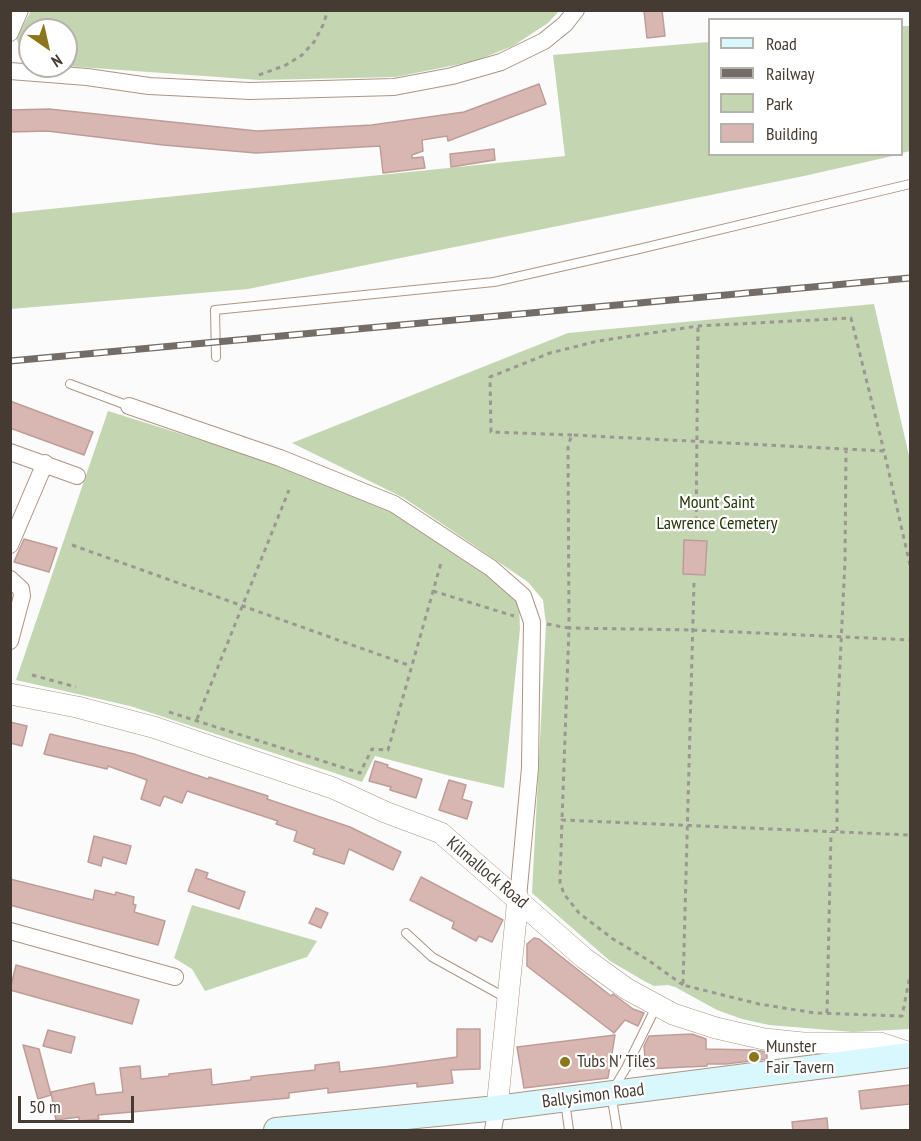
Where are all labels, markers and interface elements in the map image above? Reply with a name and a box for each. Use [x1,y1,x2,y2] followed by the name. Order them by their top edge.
[18,18,78,78] north arrow
[708,18,903,156] legend
[766,32,797,55] text: Road
[48,51,66,72] text: N
[766,62,815,85] text: Railway
[766,92,793,115] text: Park
[766,122,818,145] text: Building
[657,492,777,534] park label: Mount Saint Lawrence Cemetery
[442,833,532,913] street label: Kilmallock Road
[766,1036,834,1078] place label: Munster Fair Tavern
[747,1050,761,1064] marker: Munster Fair Tavern
[577,1051,655,1073] place label: Tubs N' Tiles
[558,1055,572,1069] marker: Tubs N' Tiles
[541,1079,645,1113] street label: Ballysimon Road
[21,1084,136,1122] scale bar
[29,1095,61,1118] text: 50 m

